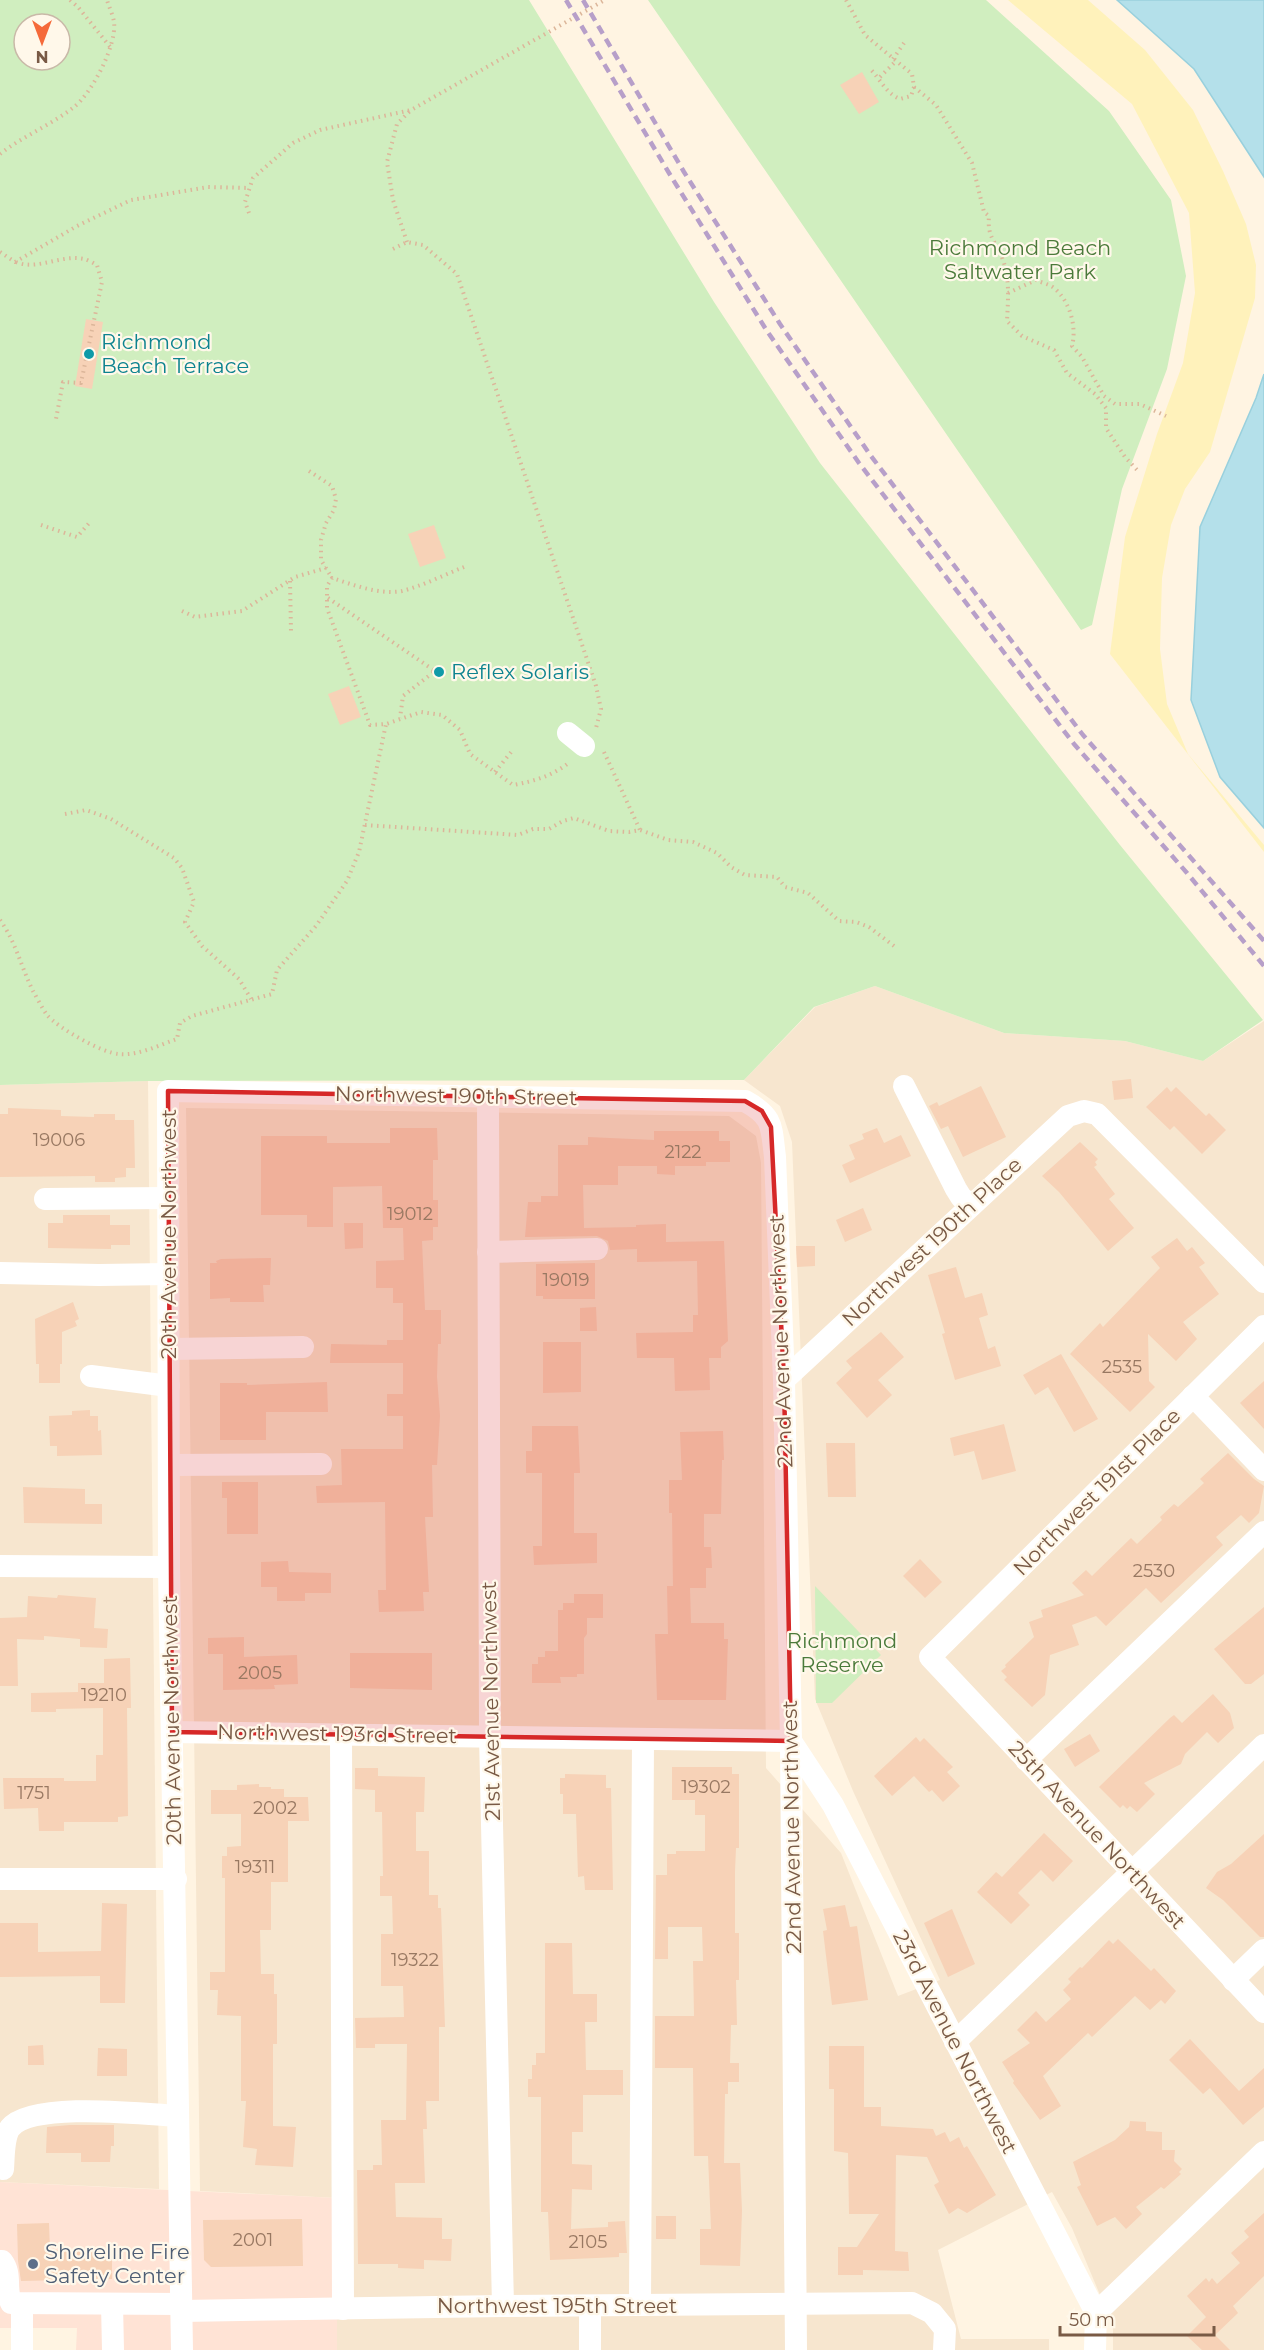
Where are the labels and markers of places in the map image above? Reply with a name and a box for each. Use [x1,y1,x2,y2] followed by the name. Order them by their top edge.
[101,329,249,378] place label: Richmond Beach Terrace
[82,347,96,361] marker: Richmond Beach Terrace
[451,659,589,684] place label: Reflex Solaris
[432,665,446,679] marker: Reflex Solaris
[45,2239,190,2288] place label: Shoreline Fire Safety Center
[26,2257,40,2271] marker: Shoreline Fire Safety Center

